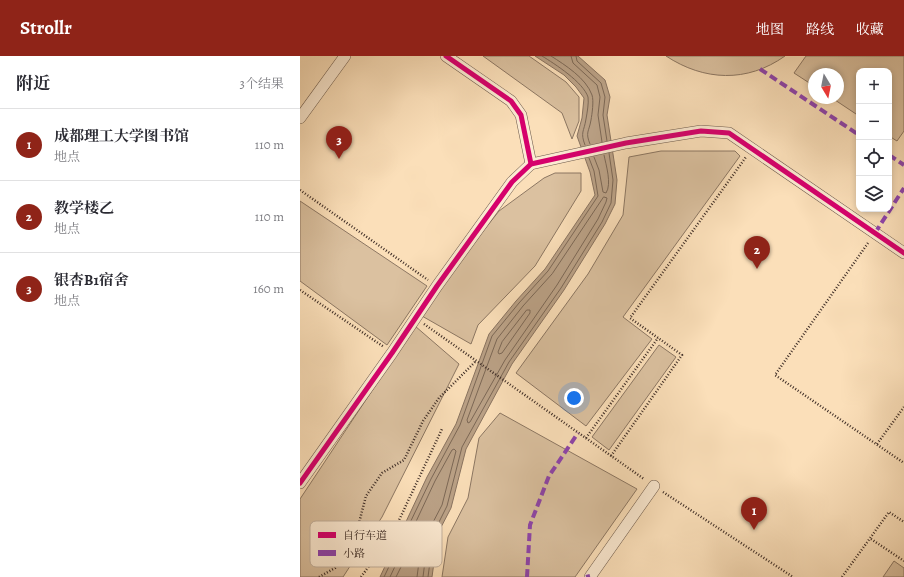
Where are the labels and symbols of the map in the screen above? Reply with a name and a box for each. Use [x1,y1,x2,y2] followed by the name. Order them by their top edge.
[808,68,844,104] north arrow
[326,126,352,159] pin: 3
[744,236,770,269] pin: 2
[564,388,584,408] your location
[741,497,767,530] pin: 1
[310,521,442,567] legend
[343,528,387,543] text: 自行车道
[343,546,365,561] text: 小路

